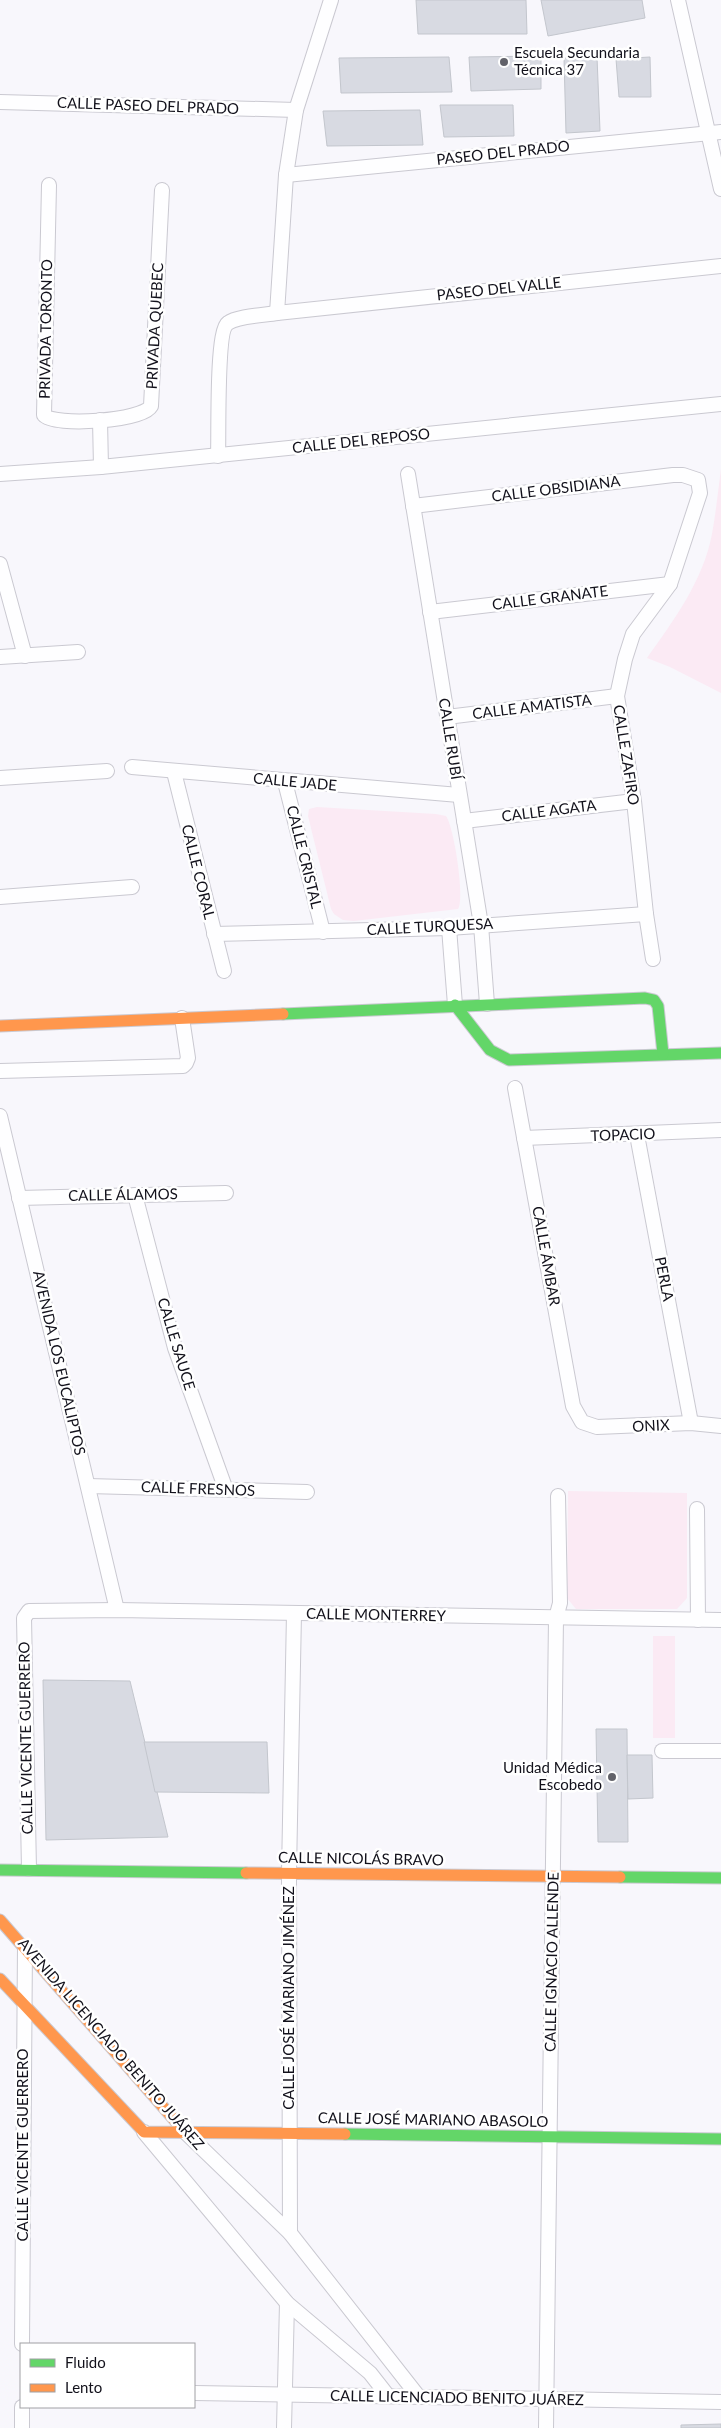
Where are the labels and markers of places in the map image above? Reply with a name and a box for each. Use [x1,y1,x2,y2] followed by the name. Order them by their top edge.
[514,43,640,78] place label: Escuela Secundaria Técnica 37
[498,56,510,68] marker: Escuela Secundaria Técnica 37
[503,1758,602,1793] place label: Unidad Médica Escobedo
[606,1771,618,1783] marker: Unidad Médica Escobedo

